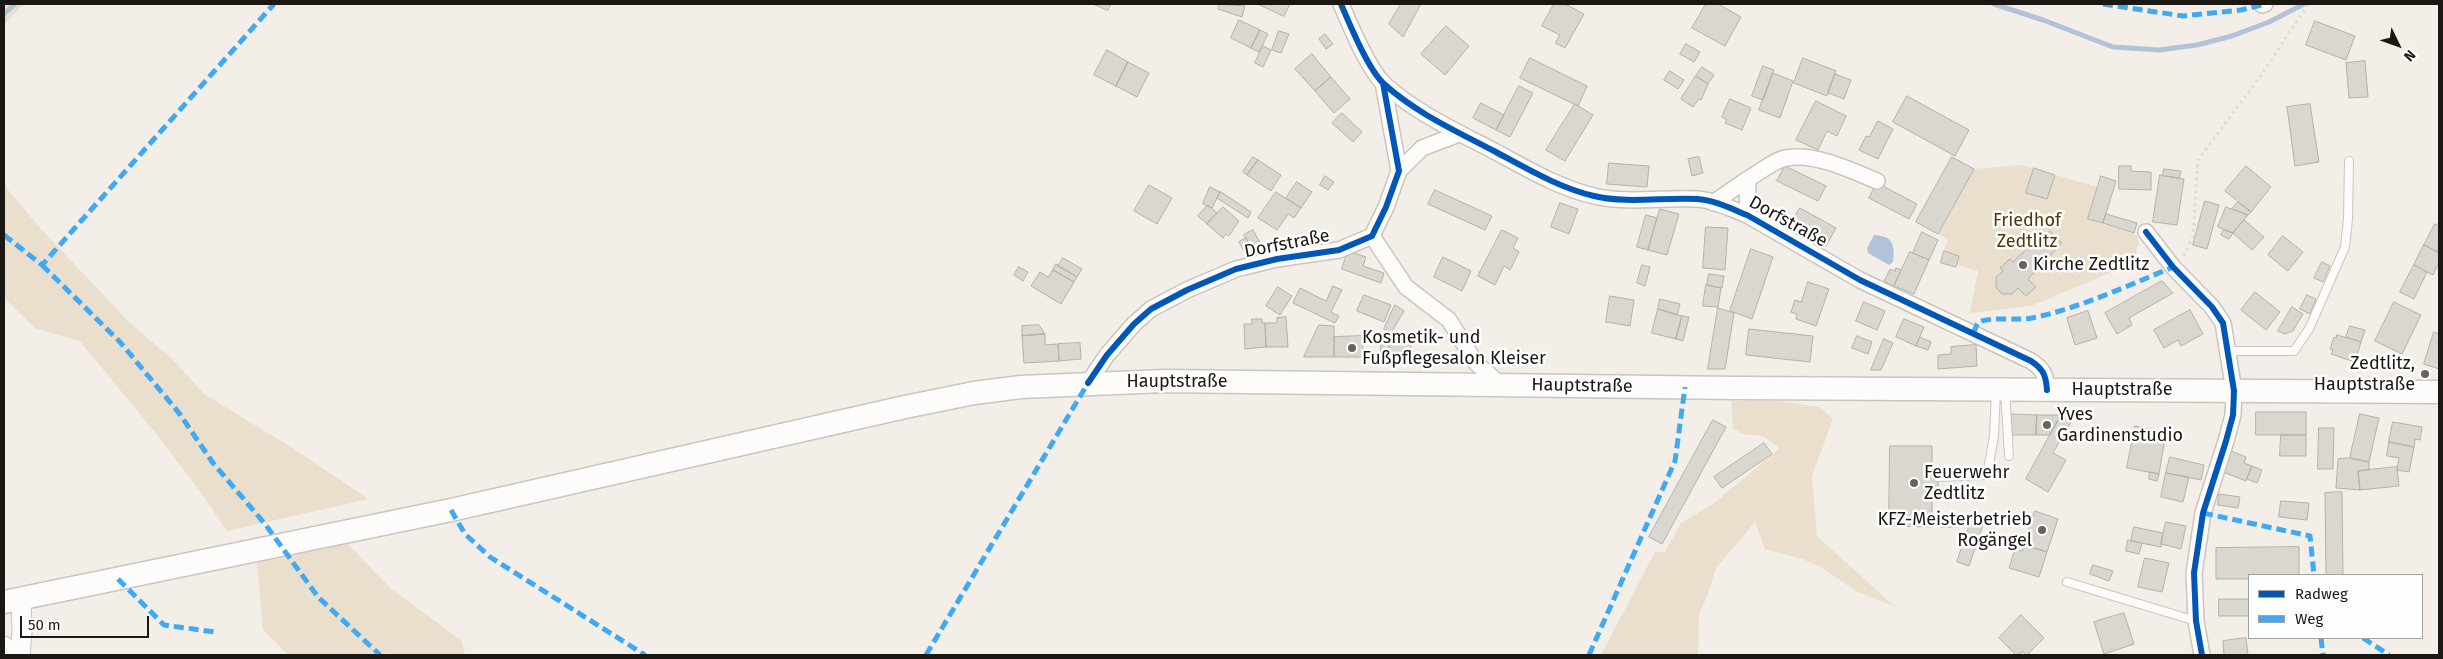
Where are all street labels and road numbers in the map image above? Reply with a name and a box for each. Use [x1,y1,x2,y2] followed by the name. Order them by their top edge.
[1745,192,1831,252] street label: Dorfstraße
[1242,225,1332,263] street label: Dorfstraße
[1126,371,1228,393] street label: Hauptstraße
[1531,374,1633,398] street label: Hauptstraße
[2071,379,2173,401] street label: Hauptstraße

